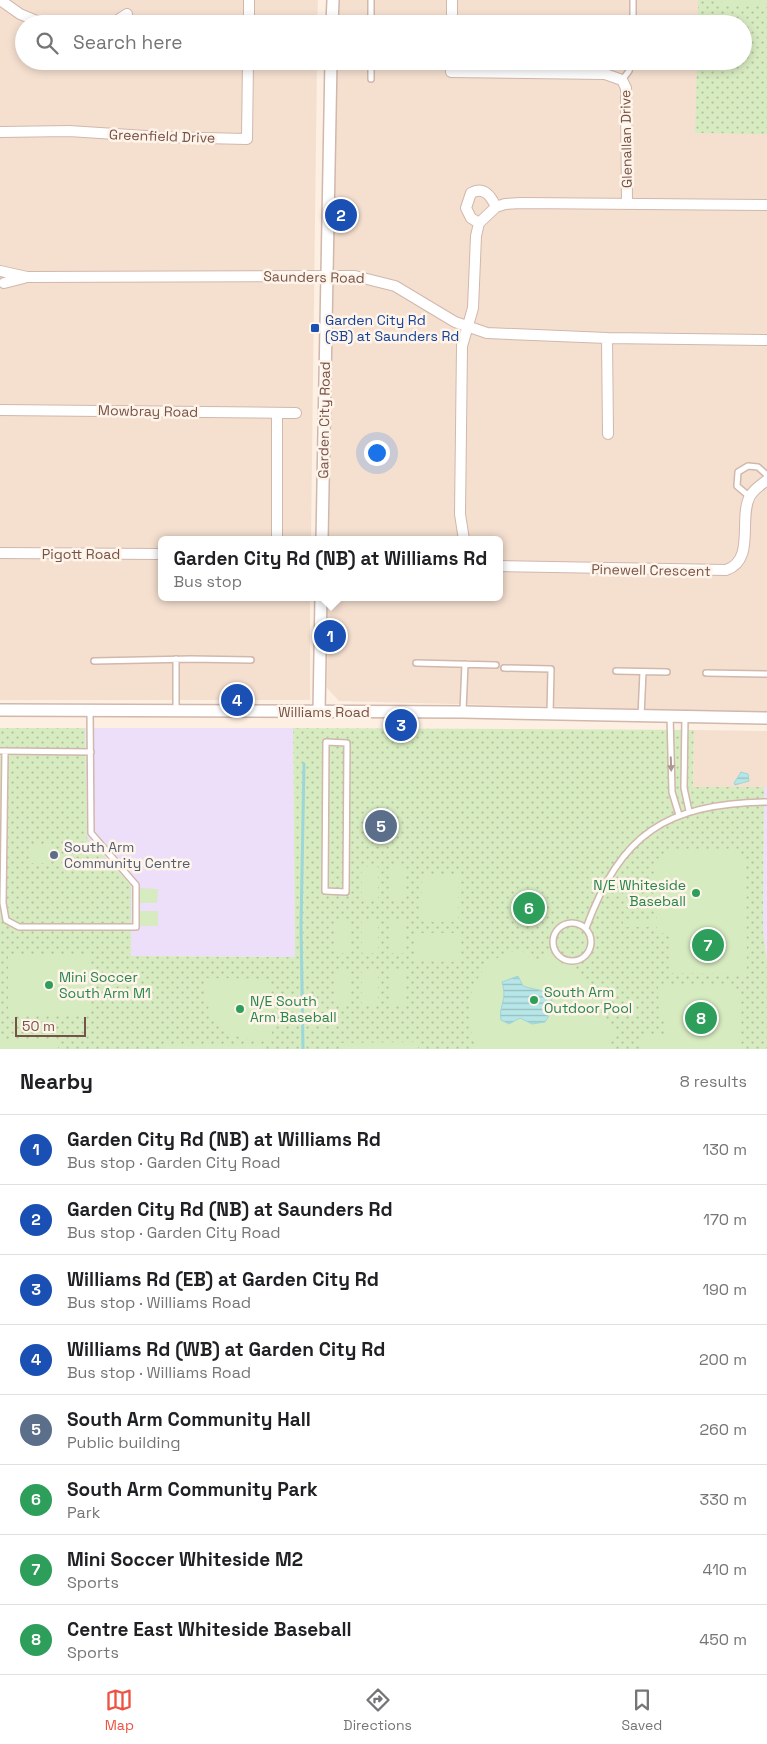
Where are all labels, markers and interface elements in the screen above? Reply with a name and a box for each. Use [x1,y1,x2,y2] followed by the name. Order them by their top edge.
[15,15,752,70] search box
[33,29,61,57] icon: search
[73,30,183,55] text: Search here
[616,90,636,188] street label: Glenallan Drive
[109,125,215,147] street label: Greenfield Drive
[325,196,357,234] pin: 2
[263,267,365,287] street label: Saunders Road
[325,311,459,345] place label: Garden City Rd (SB) at Saunders Rd
[309,322,321,334] marker: Garden City Rd (SB) at Saunders Rd
[314,361,334,479] street label: Garden City Road
[98,401,198,421] street label: Mowbray Road
[364,440,390,466] your location
[158,536,503,601] popup
[42,545,120,563] street label: Pigott Road
[174,546,487,571] text: Garden City Rd (NB) at Williams Rd
[591,560,711,580] street label: Pinewell Crescent
[174,571,242,592] text: Bus stop
[314,617,346,655] pin: 1
[221,681,253,719] pin: 4
[278,703,370,721] street label: Williams Road
[385,706,417,744] pin: 3
[668,757,676,773] one-way arrow
[365,807,397,845] pin: 5
[64,838,190,872] place label: South Arm Community Centre
[48,849,60,861] marker: South Arm Community Centre
[593,876,686,910] place label: N/E Whiteside Baseball
[690,887,702,899] marker: N/E Whiteside Baseball
[513,889,545,927] pin: 6
[692,926,724,964] pin: 7
[59,968,151,1002] place label: Mini Soccer South Arm M1
[43,979,55,991] marker: Mini Soccer South Arm M1
[544,983,632,1017] place label: South Arm Outdoor Pool
[250,992,337,1026] place label: N/E South Arm Baseball
[528,994,540,1006] marker: South Arm Outdoor Pool
[685,999,717,1037] pin: 8
[234,1003,246,1015] marker: N/E South Arm Baseball
[15,1014,86,1037] scale bar
[22,1017,55,1035] text: 50 m
[20,1068,93,1095] text: Nearby
[680,1071,747,1092] text: 8 results
[67,1127,381,1152] text: Garden City Rd (NB) at Williams Rd
[32,1139,40,1160] text: 1
[703,1139,747,1160] text: 130 m
[67,1152,281,1173] text: Bus stop · Garden City Road
[67,1197,393,1222] text: Garden City Rd (NB) at Saunders Rd
[31,1209,41,1230] text: 2
[703,1209,747,1230] text: 170 m
[67,1222,281,1243] text: Bus stop · Garden City Road
[67,1267,379,1292] text: Williams Rd (EB) at Garden City Rd
[31,1279,41,1300] text: 3
[702,1279,747,1300] text: 190 m
[67,1292,251,1313] text: Bus stop · Williams Road
[67,1337,385,1362] text: Williams Rd (WB) at Garden City Rd
[31,1349,41,1370] text: 4
[699,1349,747,1370] text: 200 m
[67,1362,251,1383] text: Bus stop · Williams Road
[67,1407,311,1432] text: South Arm Community Hall
[31,1419,41,1440] text: 5
[699,1419,747,1440] text: 260 m
[67,1432,180,1453] text: Public building
[67,1477,318,1502] text: South Arm Community Park
[31,1489,41,1510] text: 6
[700,1489,747,1510] text: 330 m
[67,1502,100,1523] text: Park
[67,1547,303,1572] text: Mini Soccer Whiteside M2
[32,1559,40,1580] text: 7
[703,1559,747,1580] text: 410 m
[67,1572,119,1593] text: Sports
[67,1617,352,1642] text: Centre East Whiteside Baseball
[31,1629,41,1650] text: 8
[699,1629,747,1650] text: 450 m
[67,1642,119,1663] text: Sports
[105,1686,134,1734] tab: Map
[343,1686,412,1734] tab: Directions
[621,1686,662,1734] tab: Saved

